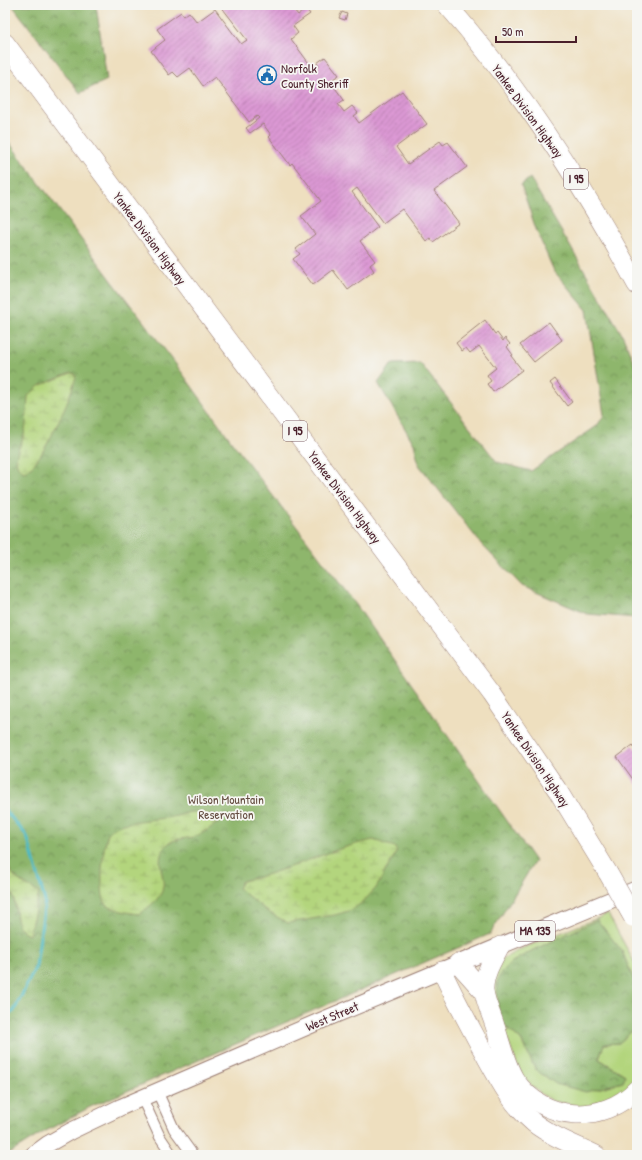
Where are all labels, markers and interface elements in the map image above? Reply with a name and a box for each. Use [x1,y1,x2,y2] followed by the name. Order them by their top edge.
[496,18,576,44] scale bar
[502,23,523,40] text: 50 m
[281,59,349,92] place label: Norfolk County Sheriff
[488,61,568,162] street label: Yankee Division Highway
[256,64,278,86] public building icon: Norfolk County Sheriff
[564,169,588,189] road number: I 95
[109,188,191,288] street label: Yankee Division Highway
[283,421,307,441] road number: I 95
[304,447,386,547] street label: Yankee Division Highway
[497,708,575,811] street label: Yankee Division Highway
[188,790,264,823] park label: Wilson Mountain Reservation
[515,921,555,941] road number: MA 135
[303,997,362,1035] street label: West Street

